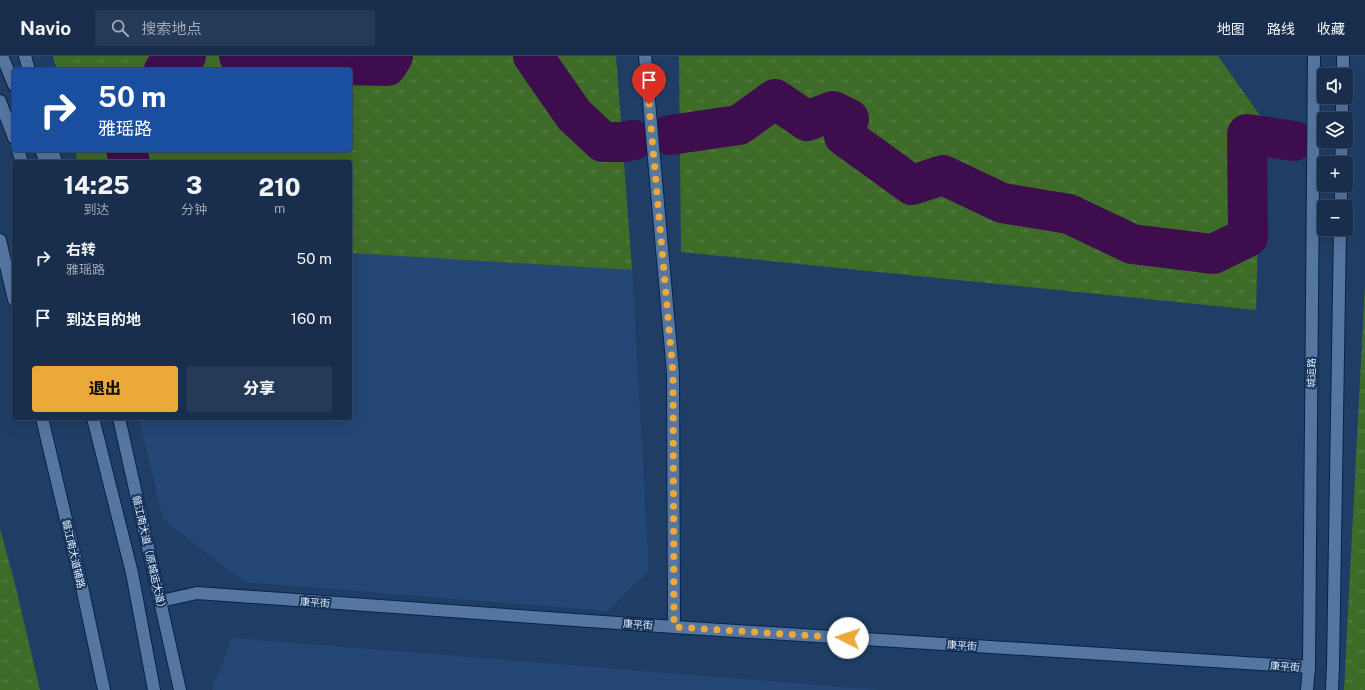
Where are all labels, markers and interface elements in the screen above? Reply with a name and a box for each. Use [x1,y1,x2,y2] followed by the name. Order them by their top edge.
[95,10,375,46] search box
[20,17,71,39] text: Navio
[109,17,131,39] icon: search
[141,20,201,37] text: 搜索地点
[1217,21,1245,37] text: 地图
[1267,21,1295,37] text: 路线
[1317,21,1345,37] text: 收藏
[632,63,666,104] pin
[1317,68,1353,236] map controls
[1317,68,1353,104] button: sound
[638,69,660,91] icon: arrive
[98,80,166,113] text: 50 m
[32,84,84,136] icon: right
[1317,112,1353,148] button: layers
[98,118,152,139] text: 雅瑶路
[1317,156,1353,192] button: +
[63,171,130,199] text: 14:25
[186,171,202,199] text: 3
[259,173,301,201] text: 210
[1317,200,1353,236] button: −
[274,201,285,216] text: m
[84,202,110,217] text: 到达
[181,202,207,217] text: 分钟
[66,241,96,258] text: 右转
[32,247,54,269] icon: right
[297,250,332,267] text: 50 m
[66,262,105,277] text: 雅瑶路
[32,307,54,329] icon: arrive
[291,310,332,327] text: 160 m
[66,311,141,328] text: 到达目的地
[1305,358,1317,388] street label: 城运路
[32,366,178,412] button: 退出
[186,366,332,412] button: 分享
[131,494,169,614] street label: 赣江南大道（原城运大道）
[60,519,88,589] street label: 赣江南大道辅路
[300,595,330,609] street label: 康平街
[623,617,653,631] street label: 康平街
[827,617,869,659] position arrow
[947,638,977,652] street label: 康平街
[1270,659,1300,673] street label: 康平街

